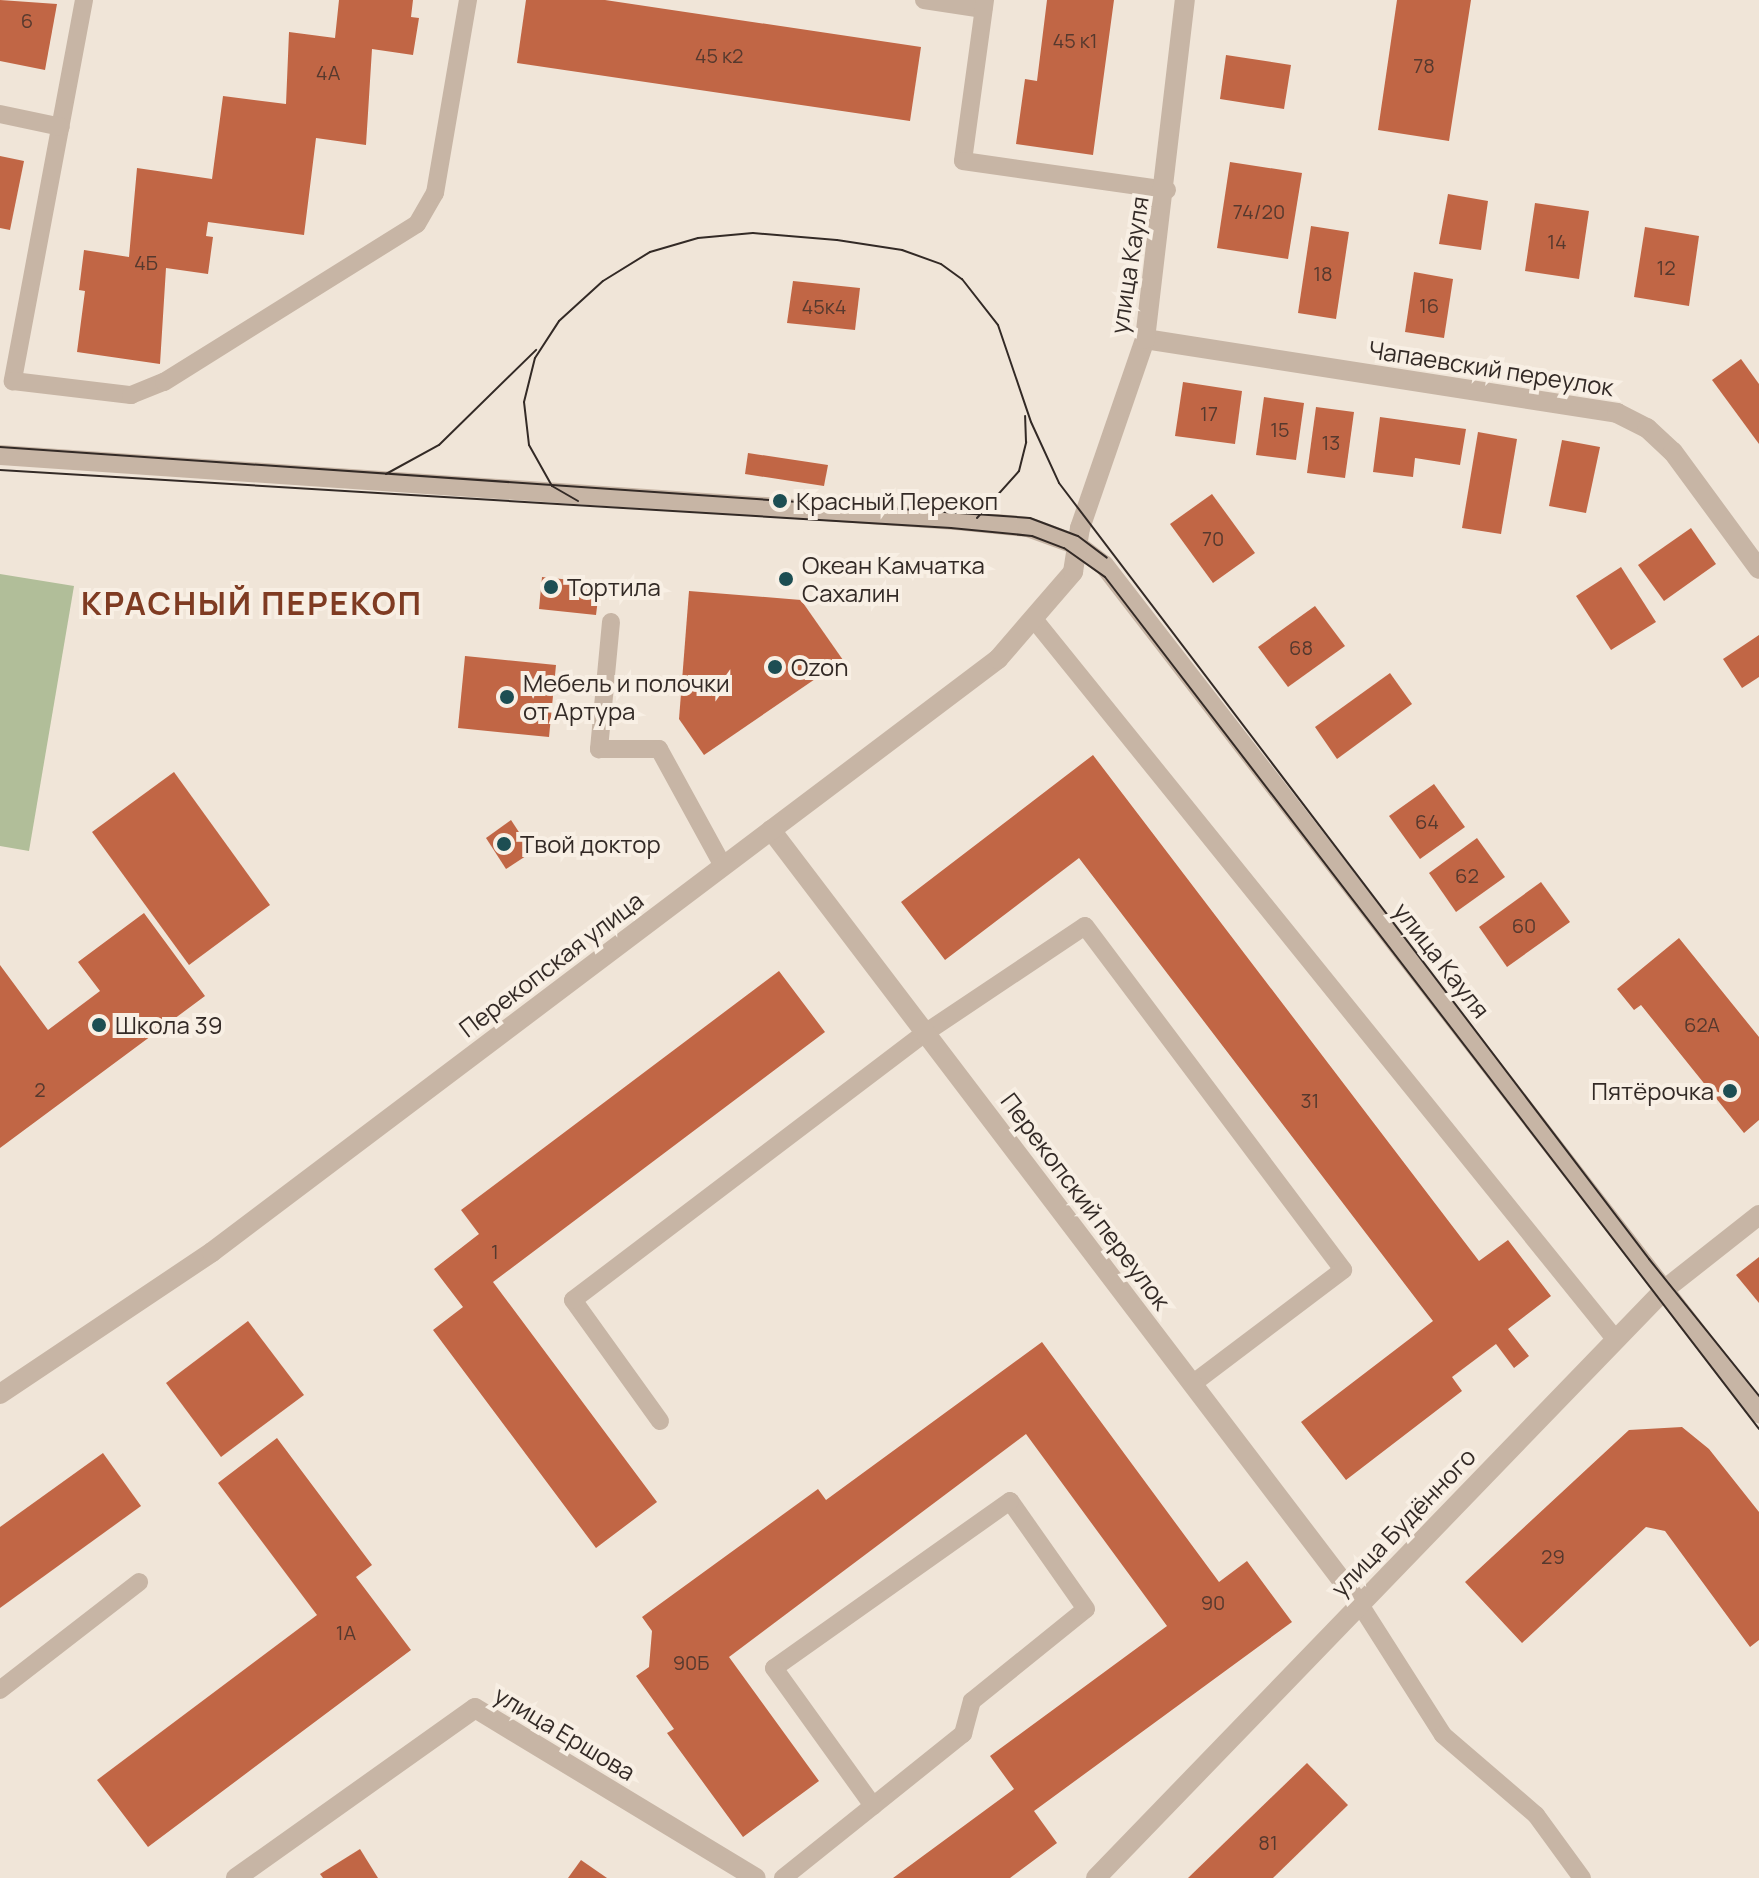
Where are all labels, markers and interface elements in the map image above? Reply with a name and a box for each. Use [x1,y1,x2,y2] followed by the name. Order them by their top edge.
[21,8,33,32] house number: 6
[1052,28,1098,52] house number: 45 к1
[695,43,743,67] house number: 45 к2
[1413,53,1435,77] house number: 78
[316,60,340,84] house number: 4А
[1104,194,1154,336] street label: улица Кауля
[1233,199,1285,223] house number: 74/20
[1547,229,1567,253] house number: 14
[134,250,158,274] house number: 4Б
[1656,255,1676,279] house number: 12
[1313,261,1333,285] house number: 18
[1419,293,1439,317] house number: 16
[801,294,847,318] house number: 45к4
[1366,334,1616,402] street label: Чапаевский переулок
[1200,401,1218,425] house number: 17
[1270,417,1290,441] house number: 15
[1322,430,1340,454] house number: 13
[796,487,998,515] place label: Красный Перекоп
[771,492,789,510] marker: Красный Перекоп
[1202,526,1224,550] house number: 70
[802,551,985,607] place label: Океан Камчатка Сахалин
[777,570,795,588] marker: Океан Камчатка Сахалин
[567,573,661,601] place label: Тортила
[542,578,560,596] marker: Тортила
[81,584,423,622] district label: КРАСНЫЙ ПЕРЕКОП
[1289,635,1313,659] house number: 68
[791,653,849,681] place label: Ozon
[766,658,784,676] marker: Ozon
[523,669,730,725] place label: Мебель и полочки от Артура
[498,688,516,706] marker: Мебель и полочки от Артура
[1415,809,1439,833] house number: 64
[520,830,661,858] place label: Твой доктор
[495,835,513,853] marker: Твой доктор
[1455,863,1479,887] house number: 62
[453,885,649,1043] street label: Перекопская улица
[1388,896,1496,1024] street label: улица Кауля
[1512,913,1536,937] house number: 60
[115,1011,223,1039] place label: Школа 39
[1684,1012,1720,1036] house number: 62А
[90,1016,108,1034] marker: Школа 39
[34,1077,46,1101] house number: 2
[1591,1077,1714,1105] place label: Пятёрочка
[1721,1082,1739,1100] marker: Пятёрочка
[995,1087,1177,1315] street label: Перекопский переулок
[1301,1088,1319,1112] house number: 31
[491,1239,499,1263] house number: 1
[1325,1442,1481,1602] street label: улица Будённого
[1541,1544,1565,1568] house number: 29
[1201,1590,1225,1614] house number: 90
[336,1620,356,1644] house number: 1А
[673,1650,709,1674] house number: 90Б
[489,1680,641,1786] street label: улица Ершова
[1258,1830,1278,1854] house number: 81

